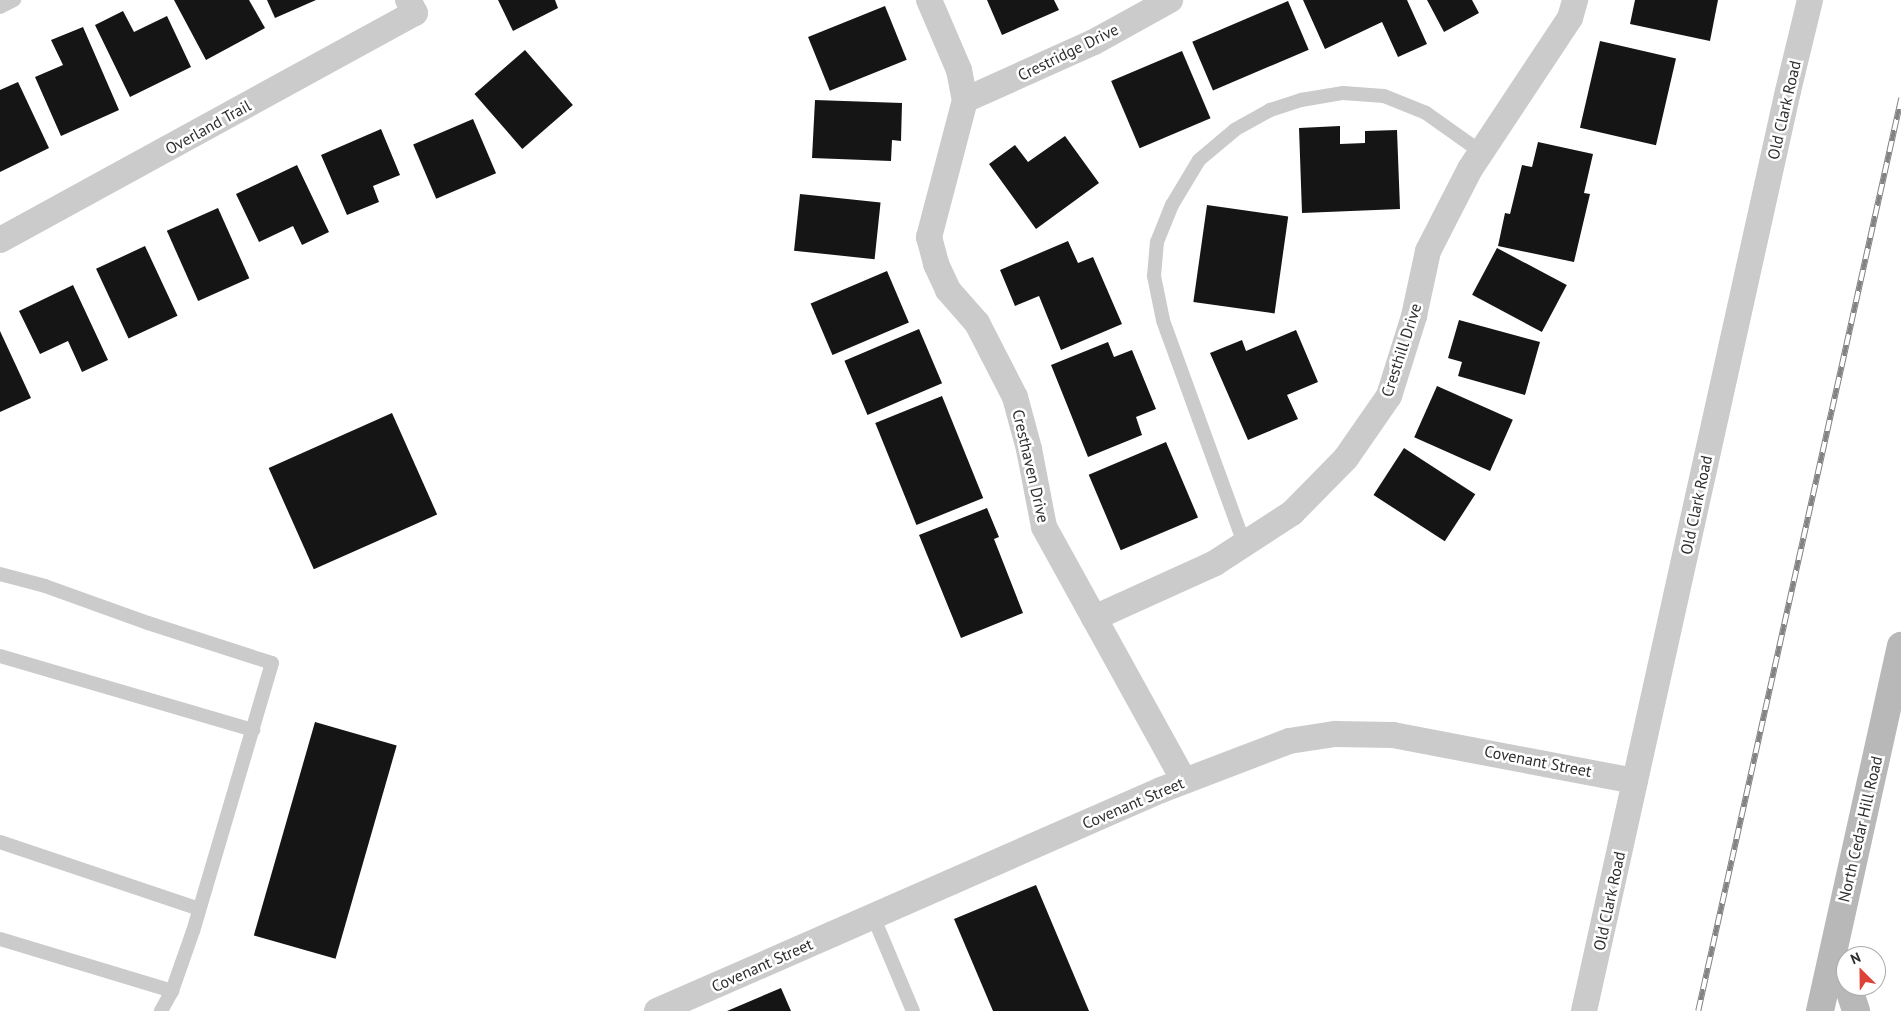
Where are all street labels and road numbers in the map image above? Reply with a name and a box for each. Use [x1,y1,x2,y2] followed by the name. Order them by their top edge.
[1014,19,1122,85] street label: Crestridge Drive
[1763,58,1805,162] street label: Old Clark Road
[162,95,254,159] street label: Overland Trail
[1377,301,1425,399] street label: Cresthill Drive
[1009,407,1053,525] street label: Cresthaven Drive
[1676,453,1716,557] street label: Old Clark Road
[1483,741,1593,781] street label: Covenant Street
[1834,754,1886,904] street label: North Cedar Hill Road
[1079,773,1187,833] street label: Covenant Street
[1589,849,1629,953] street label: Old Clark Road
[708,934,816,996] street label: Covenant Street

